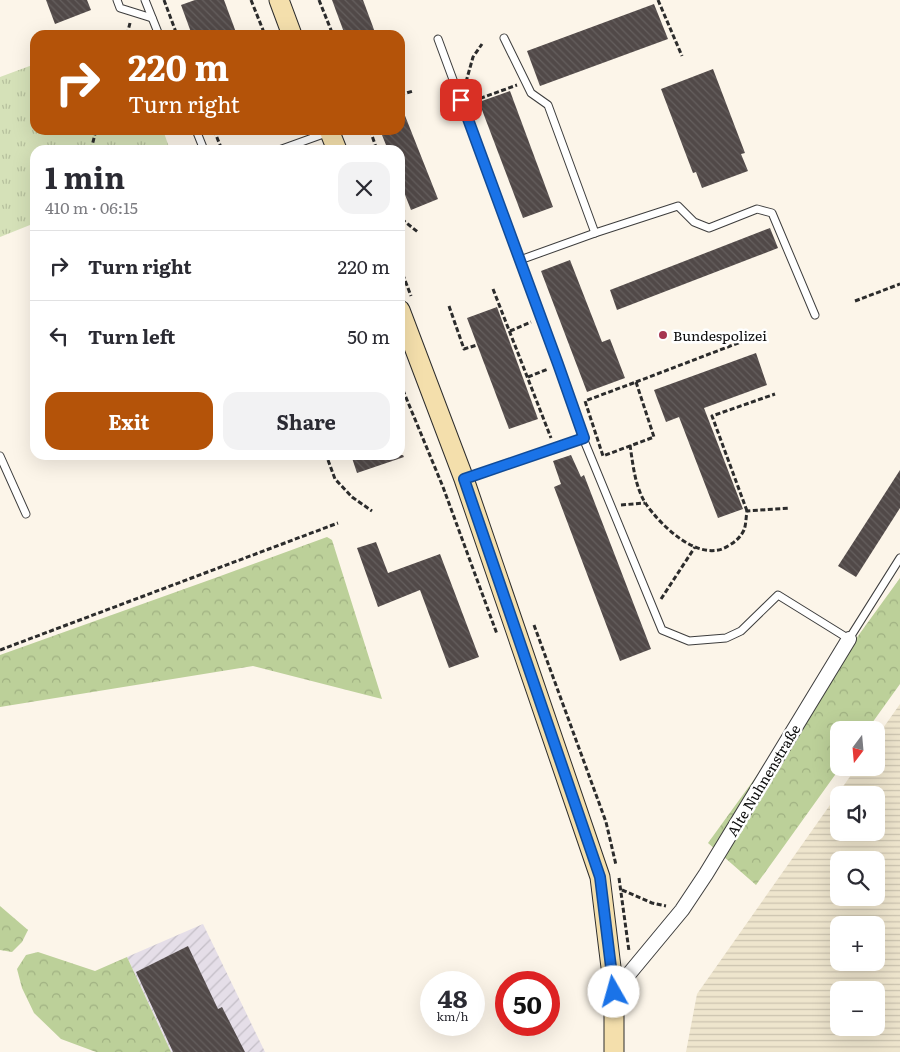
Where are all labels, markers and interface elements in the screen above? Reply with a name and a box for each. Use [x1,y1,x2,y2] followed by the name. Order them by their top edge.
[128,40,229,92] text: 220 m
[45,50,110,115] icon: right
[440,79,482,121] pin
[447,86,475,114] icon: arrive
[128,87,240,120] text: Turn right
[45,154,125,198] text: 1 min
[338,162,390,214] button: close
[45,195,138,219] text: 410 m · 06:15
[45,252,73,280] icon: right
[88,252,192,280] text: Turn right
[338,252,390,280] text: 220 m
[45,322,73,350] icon: left
[88,322,175,350] text: Turn left
[347,322,390,350] text: 50 m
[673,325,767,345] place label: Bundespolizei
[657,329,669,341] marker: Bundespolizei
[45,392,213,450] button: Exit
[223,392,390,450] button: Share
[722,720,804,840] street label: Alte Nuhnenstraße
[830,721,885,776] north arrow
[830,721,885,1036] map controls
[830,786,885,841] button: sound
[830,851,885,906] button: search
[830,916,885,971] button: +
[587,965,639,1017] position arrow
[495,971,560,1036] speed limit sign: 50
[438,979,467,1016] text: 48
[830,981,885,1036] button: −
[437,1007,468,1025] text: km/h

